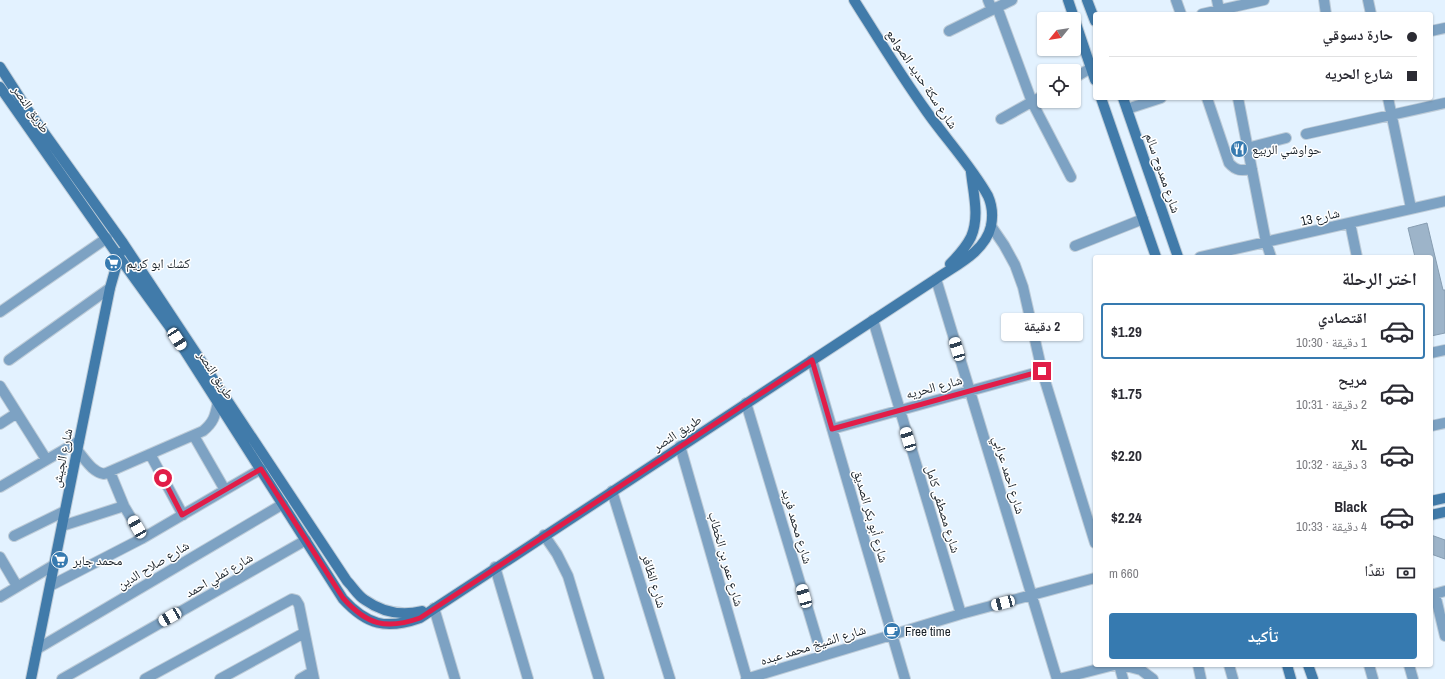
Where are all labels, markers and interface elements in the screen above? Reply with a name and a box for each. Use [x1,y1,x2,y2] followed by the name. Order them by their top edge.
[1037,12,1081,56] north arrow
[1037,12,1081,108] map controls
[1322,24,1393,45] text: حارة دسوقي
[882,26,962,133] street label: شارع سكة حديد الصوامع
[1325,63,1393,84] text: شارع الحريه
[1037,64,1081,108] button: locate
[8,81,54,136] street label: طريق النصر
[1140,131,1185,216] street label: شارع ممدوح سالم
[1229,139,1249,159] restaurant icon: حواوشي الربيع
[1252,141,1322,160] place label: حواوشي الربيع
[1299,204,1341,231] street label: شارع 13
[103,253,123,273] supermarket icon: كشك ابو كريم
[126,255,191,272] place label: كشك ابو كريم
[1342,266,1417,291] text: اختر الرحلة
[1318,307,1367,328] text: اقتصادي
[1001,313,1083,341] callout: 2 دقيقة
[1379,313,1415,349] icon: car
[1024,318,1060,335] text: 2 دقيقة
[1111,321,1142,342] text: $1.29
[165,326,189,352] car
[1296,334,1367,351] text: 1 دقيقة · 10:30
[948,336,966,362] car
[193,347,238,403] street label: طريق النصر
[1033,362,1051,380] route end
[1338,369,1367,390] text: مريح
[904,371,964,404] street label: شارع الحريه
[1379,375,1415,411] icon: car
[1111,383,1142,404] text: $1.75
[1296,396,1367,413] text: 2 دقيقة · 10:31
[649,411,705,456] street label: طريق النصر
[899,426,917,452] car
[47,427,78,489] street label: شارع الجيش
[987,434,1029,517] street label: شارع احمد عرابي
[1351,434,1367,455] text: XL
[1379,437,1415,473] icon: car
[1111,445,1142,466] text: $2.20
[1296,456,1367,473] text: 3 دقيقة · 10:32
[921,463,964,555] street label: شارع مصطفى كامل
[849,467,892,565] street label: شارع أبو بكر الصديق
[154,469,172,487] route start
[776,486,817,566] street label: شارع محمد فريد
[1334,496,1367,517] text: Black
[1379,499,1415,535] icon: car
[1111,507,1142,528] text: $2.24
[703,510,748,609] street label: شارع عمر بن الخطاب
[126,514,148,540] car
[1296,518,1367,535] text: 4 دقيقة · 10:33
[114,537,193,594] street label: شارع صلاح الدين
[182,549,257,603] street label: شارع تملي احمد
[50,550,70,570] supermarket icon: محمد جابر
[636,551,670,610] street label: شارع الظافر
[72,552,123,569] place label: محمد جابر
[1364,560,1385,581] text: نقدًا
[1395,562,1417,584] icon: cash
[1109,565,1139,582] text: 660 m
[795,583,813,609] car
[990,594,1016,612] car
[157,606,183,628] car
[1109,613,1417,659] button: تأكيد
[758,621,868,670] street label: شارع الشيخ محمد عبده
[882,621,902,641] cafe icon: Free time
[905,623,951,640] place label: Free time

